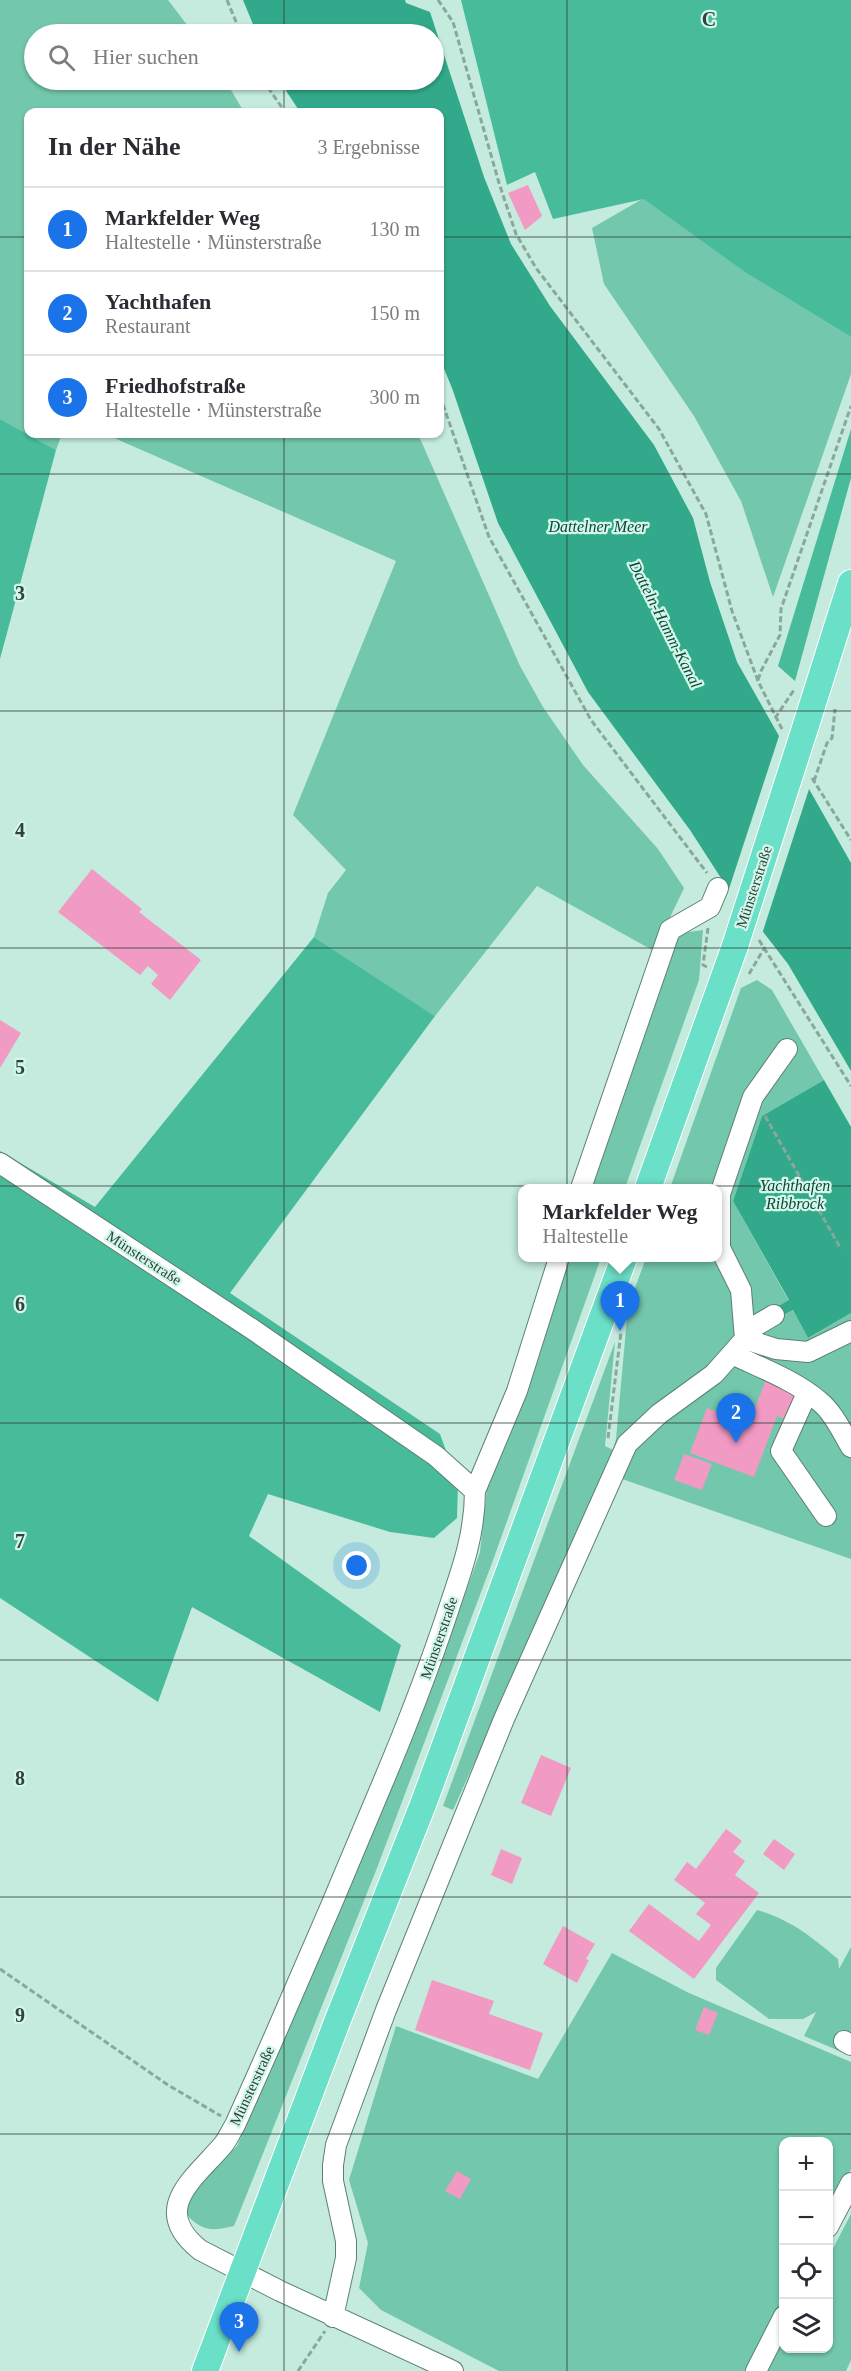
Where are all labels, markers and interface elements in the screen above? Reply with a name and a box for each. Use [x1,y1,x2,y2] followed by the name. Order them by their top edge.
[702,8,716,30] text: C
[24,24,444,90] search box
[45,41,78,74] icon: search
[93,44,199,69] text: Hier suchen
[48,132,180,161] text: In der Nähe
[318,136,420,158] text: 3 Ergebnisse
[105,205,260,230] text: Markfelder Weg
[63,218,73,240] text: 1
[369,218,420,240] text: 130 m
[105,231,322,253] text: Haltestelle · Münsterstraße
[105,289,211,314] text: Yachthafen
[63,302,73,324] text: 2
[369,302,420,324] text: 150 m
[105,315,191,337] text: Restaurant
[105,373,246,398] text: Friedhofstraße
[63,386,73,408] text: 3
[369,386,420,408] text: 300 m
[105,399,322,421] text: Haltestelle · Münsterstraße
[547,518,648,535] water label: Dattelner Meer
[626,557,705,691] water label: Datteln-Hamm-Kanal
[15,582,25,604] text: 3
[15,819,25,841] text: 4
[733,843,775,930] street label: Münsterstraße
[15,1056,25,1078] text: 5
[760,1177,830,1212] water label: Yachthafen Ribbrock
[518,1184,722,1262] popup
[543,1199,698,1224] text: Markfelder Weg
[543,1225,628,1247] text: Haltestelle
[104,1228,185,1288] street label: Münsterstraße
[600,1282,640,1331] pin: 1
[15,1293,25,1315] text: 6
[716,1394,756,1443] pin: 2
[15,1530,25,1552] text: 7
[342,1551,371,1580] your location
[417,1595,461,1681] street label: Münsterstraße
[15,1767,25,1789] text: 8
[15,2004,25,2026] text: 9
[227,2043,278,2128] street label: Münsterstraße
[779,2137,833,2353] map controls
[779,2137,833,2191] button: +
[779,2191,833,2245] button: −
[779,2245,833,2299] button: locate
[779,2299,833,2353] button: layers
[220,2302,258,2352] pin: 3

